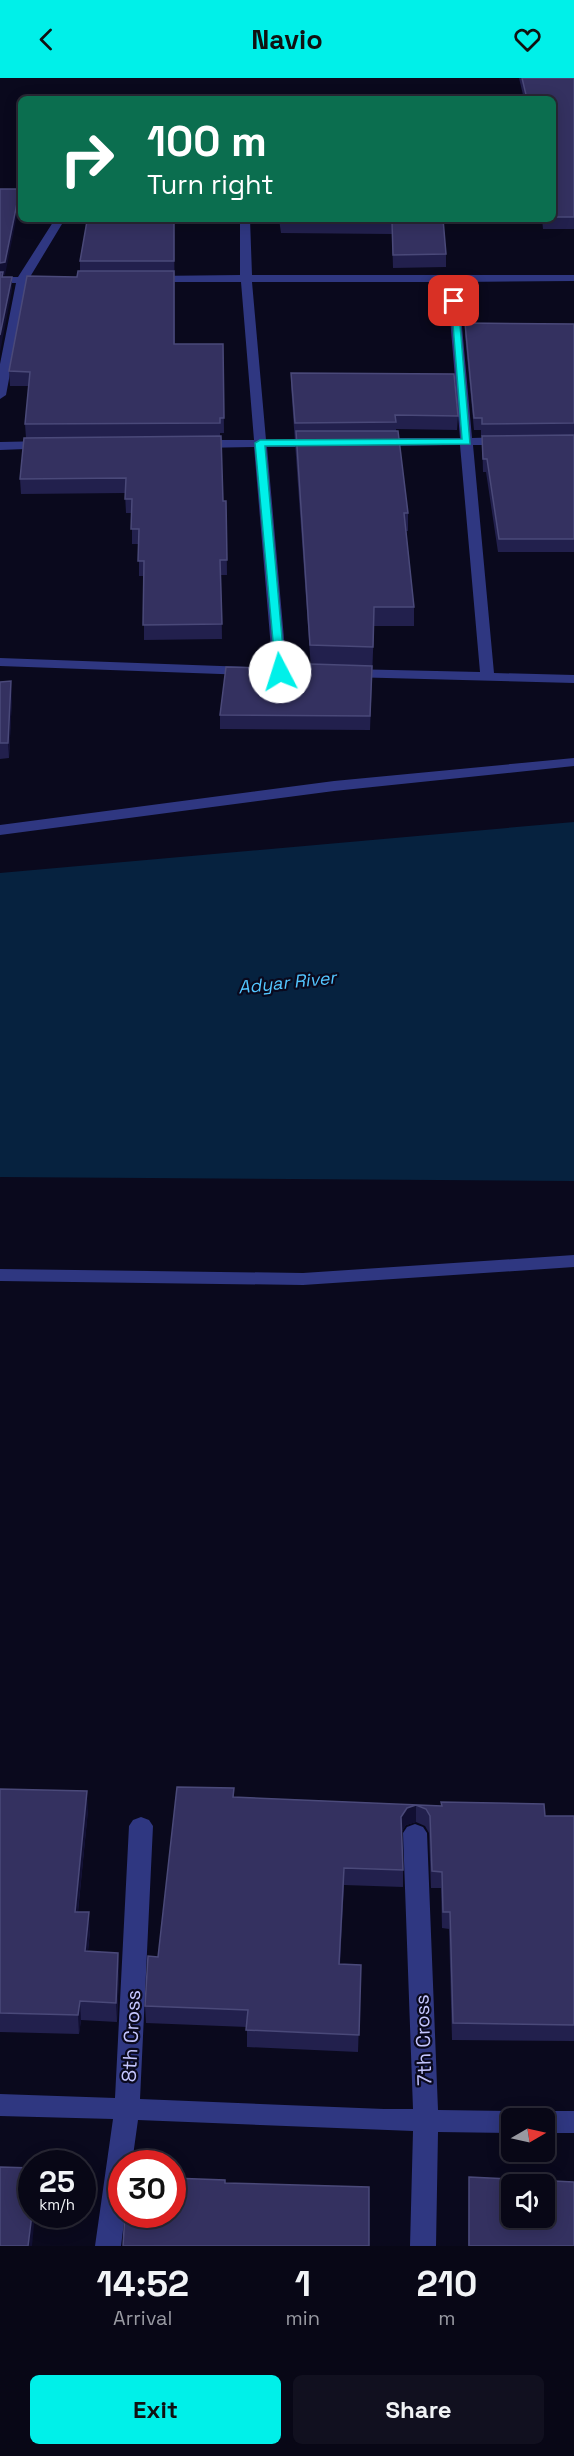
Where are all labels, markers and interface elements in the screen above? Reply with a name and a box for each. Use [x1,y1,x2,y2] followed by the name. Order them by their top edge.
[251,22,323,57] text: Navio
[30,23,63,56] icon: back
[511,23,544,56] icon: heart
[147,115,267,168] text: 100 m
[48,120,126,198] icon: right
[147,167,274,202] text: Turn right
[428,275,479,326] pin
[437,284,470,317] icon: arrive
[248,640,312,704] position arrow
[237,965,339,999] water label: Adyar River
[116,1989,146,2083] street label: 8th Cross
[408,1994,438,2086] street label: 7th Cross
[501,2108,555,2162] north arrow
[501,2108,555,2228] map controls
[108,2150,186,2228] speed limit sign: 30
[39,2162,75,2201] text: 25
[501,2174,555,2228] button: sound
[39,2195,75,2214] text: km/h
[97,2261,189,2307] text: 14:52
[295,2261,311,2307] text: 1
[416,2261,477,2307] text: 210
[113,2305,173,2331] text: Arrival
[286,2305,320,2331] text: min
[438,2305,456,2331] text: m
[30,2375,281,2444] button: Exit
[293,2375,544,2444] button: Share

